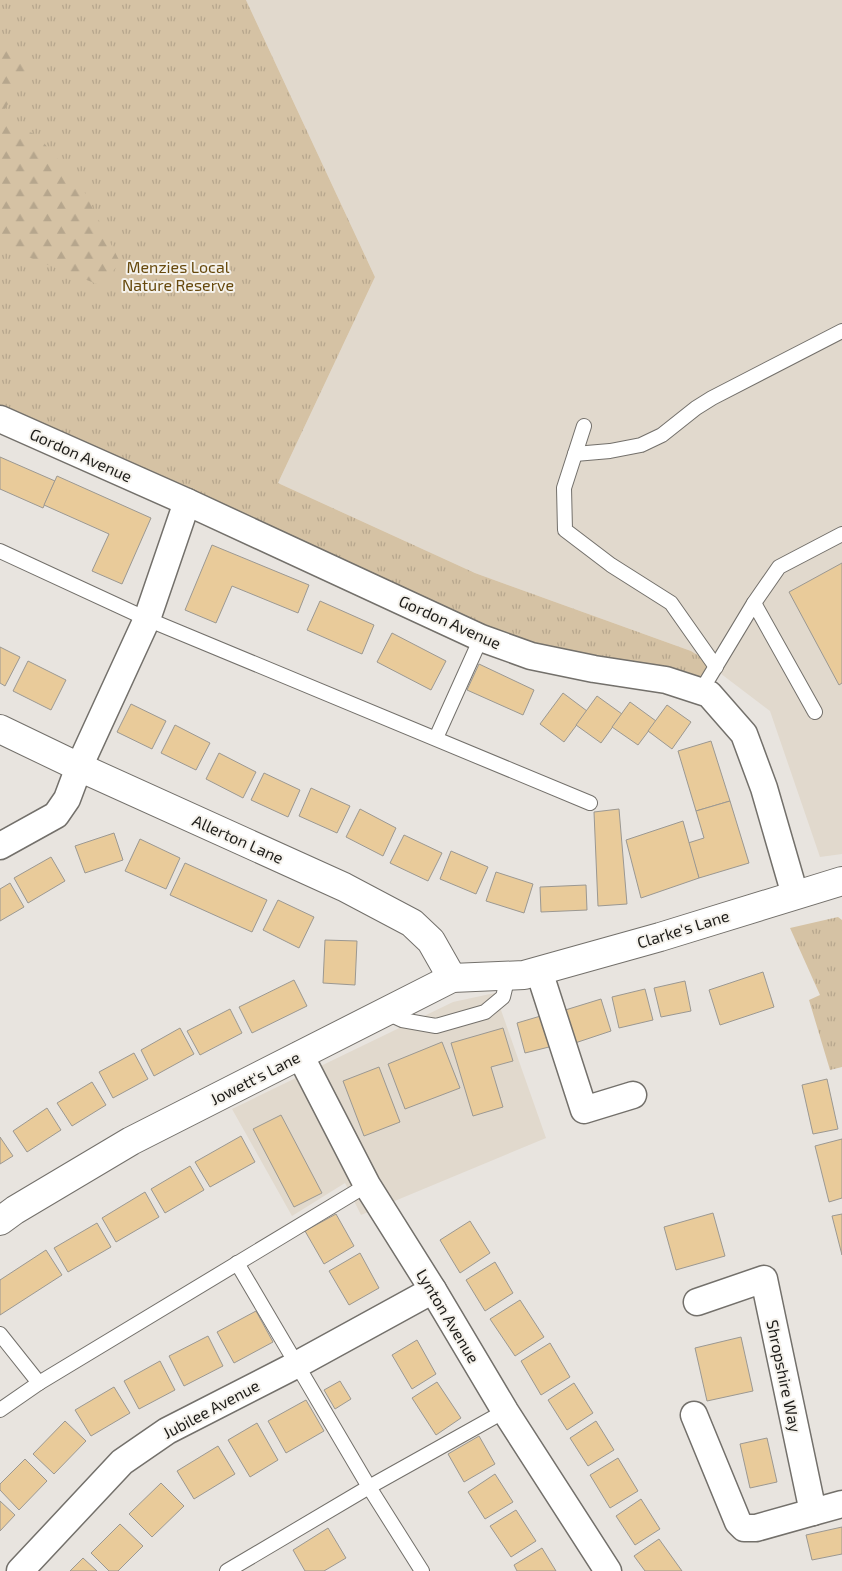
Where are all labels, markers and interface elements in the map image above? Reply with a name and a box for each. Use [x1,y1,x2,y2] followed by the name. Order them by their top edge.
[122,257,234,294] park label: Menzies Local Nature Reserve
[27,424,135,486] street label: Gordon Avenue
[396,591,504,653] street label: Gordon Avenue
[190,810,287,867] street label: Allerton Lane
[634,905,731,952] street label: Clarke's Lane
[207,1047,303,1108] street label: Jowett's Lane
[413,1265,484,1366] street label: Lynton Avenue
[763,1318,806,1434] street label: Shropshire Way
[159,1375,262,1442] street label: Jubilee Avenue

